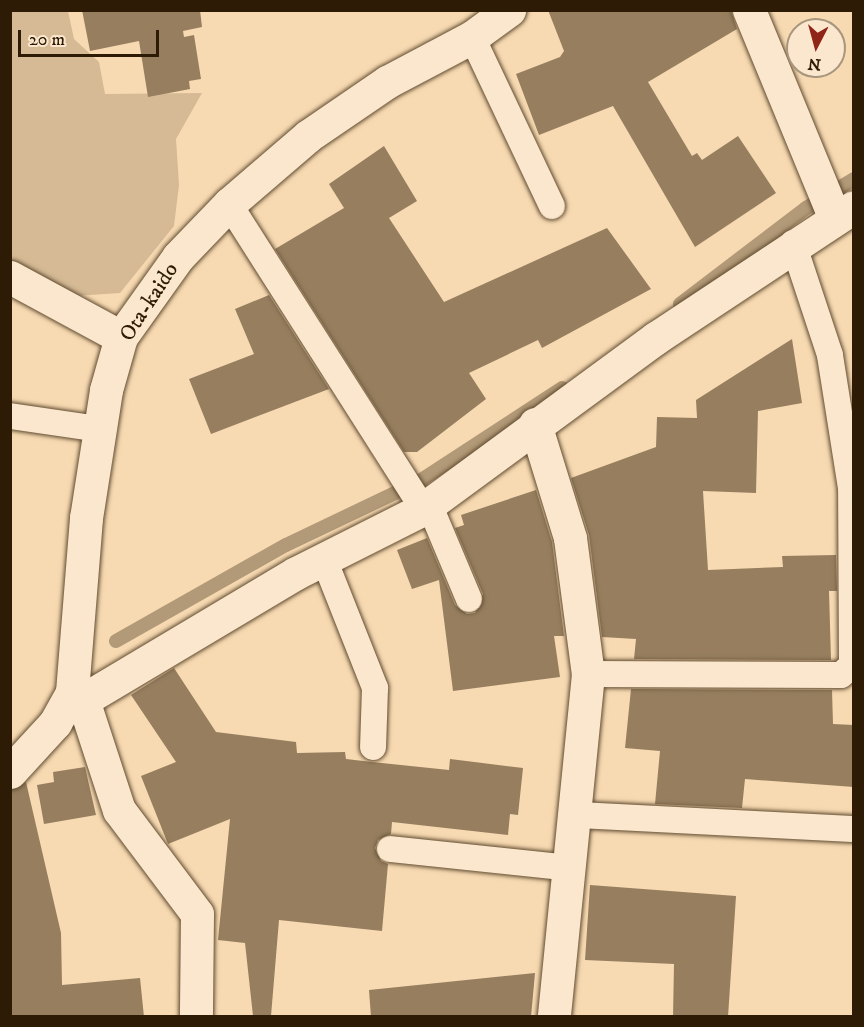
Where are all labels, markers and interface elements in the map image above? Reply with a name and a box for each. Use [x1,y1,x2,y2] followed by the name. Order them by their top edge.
[21,18,162,56] scale bar
[786,18,846,78] north arrow
[29,29,65,51] text: 20 m
[807,53,822,75] text: N
[114,258,184,346] street label: Ota-kaido

